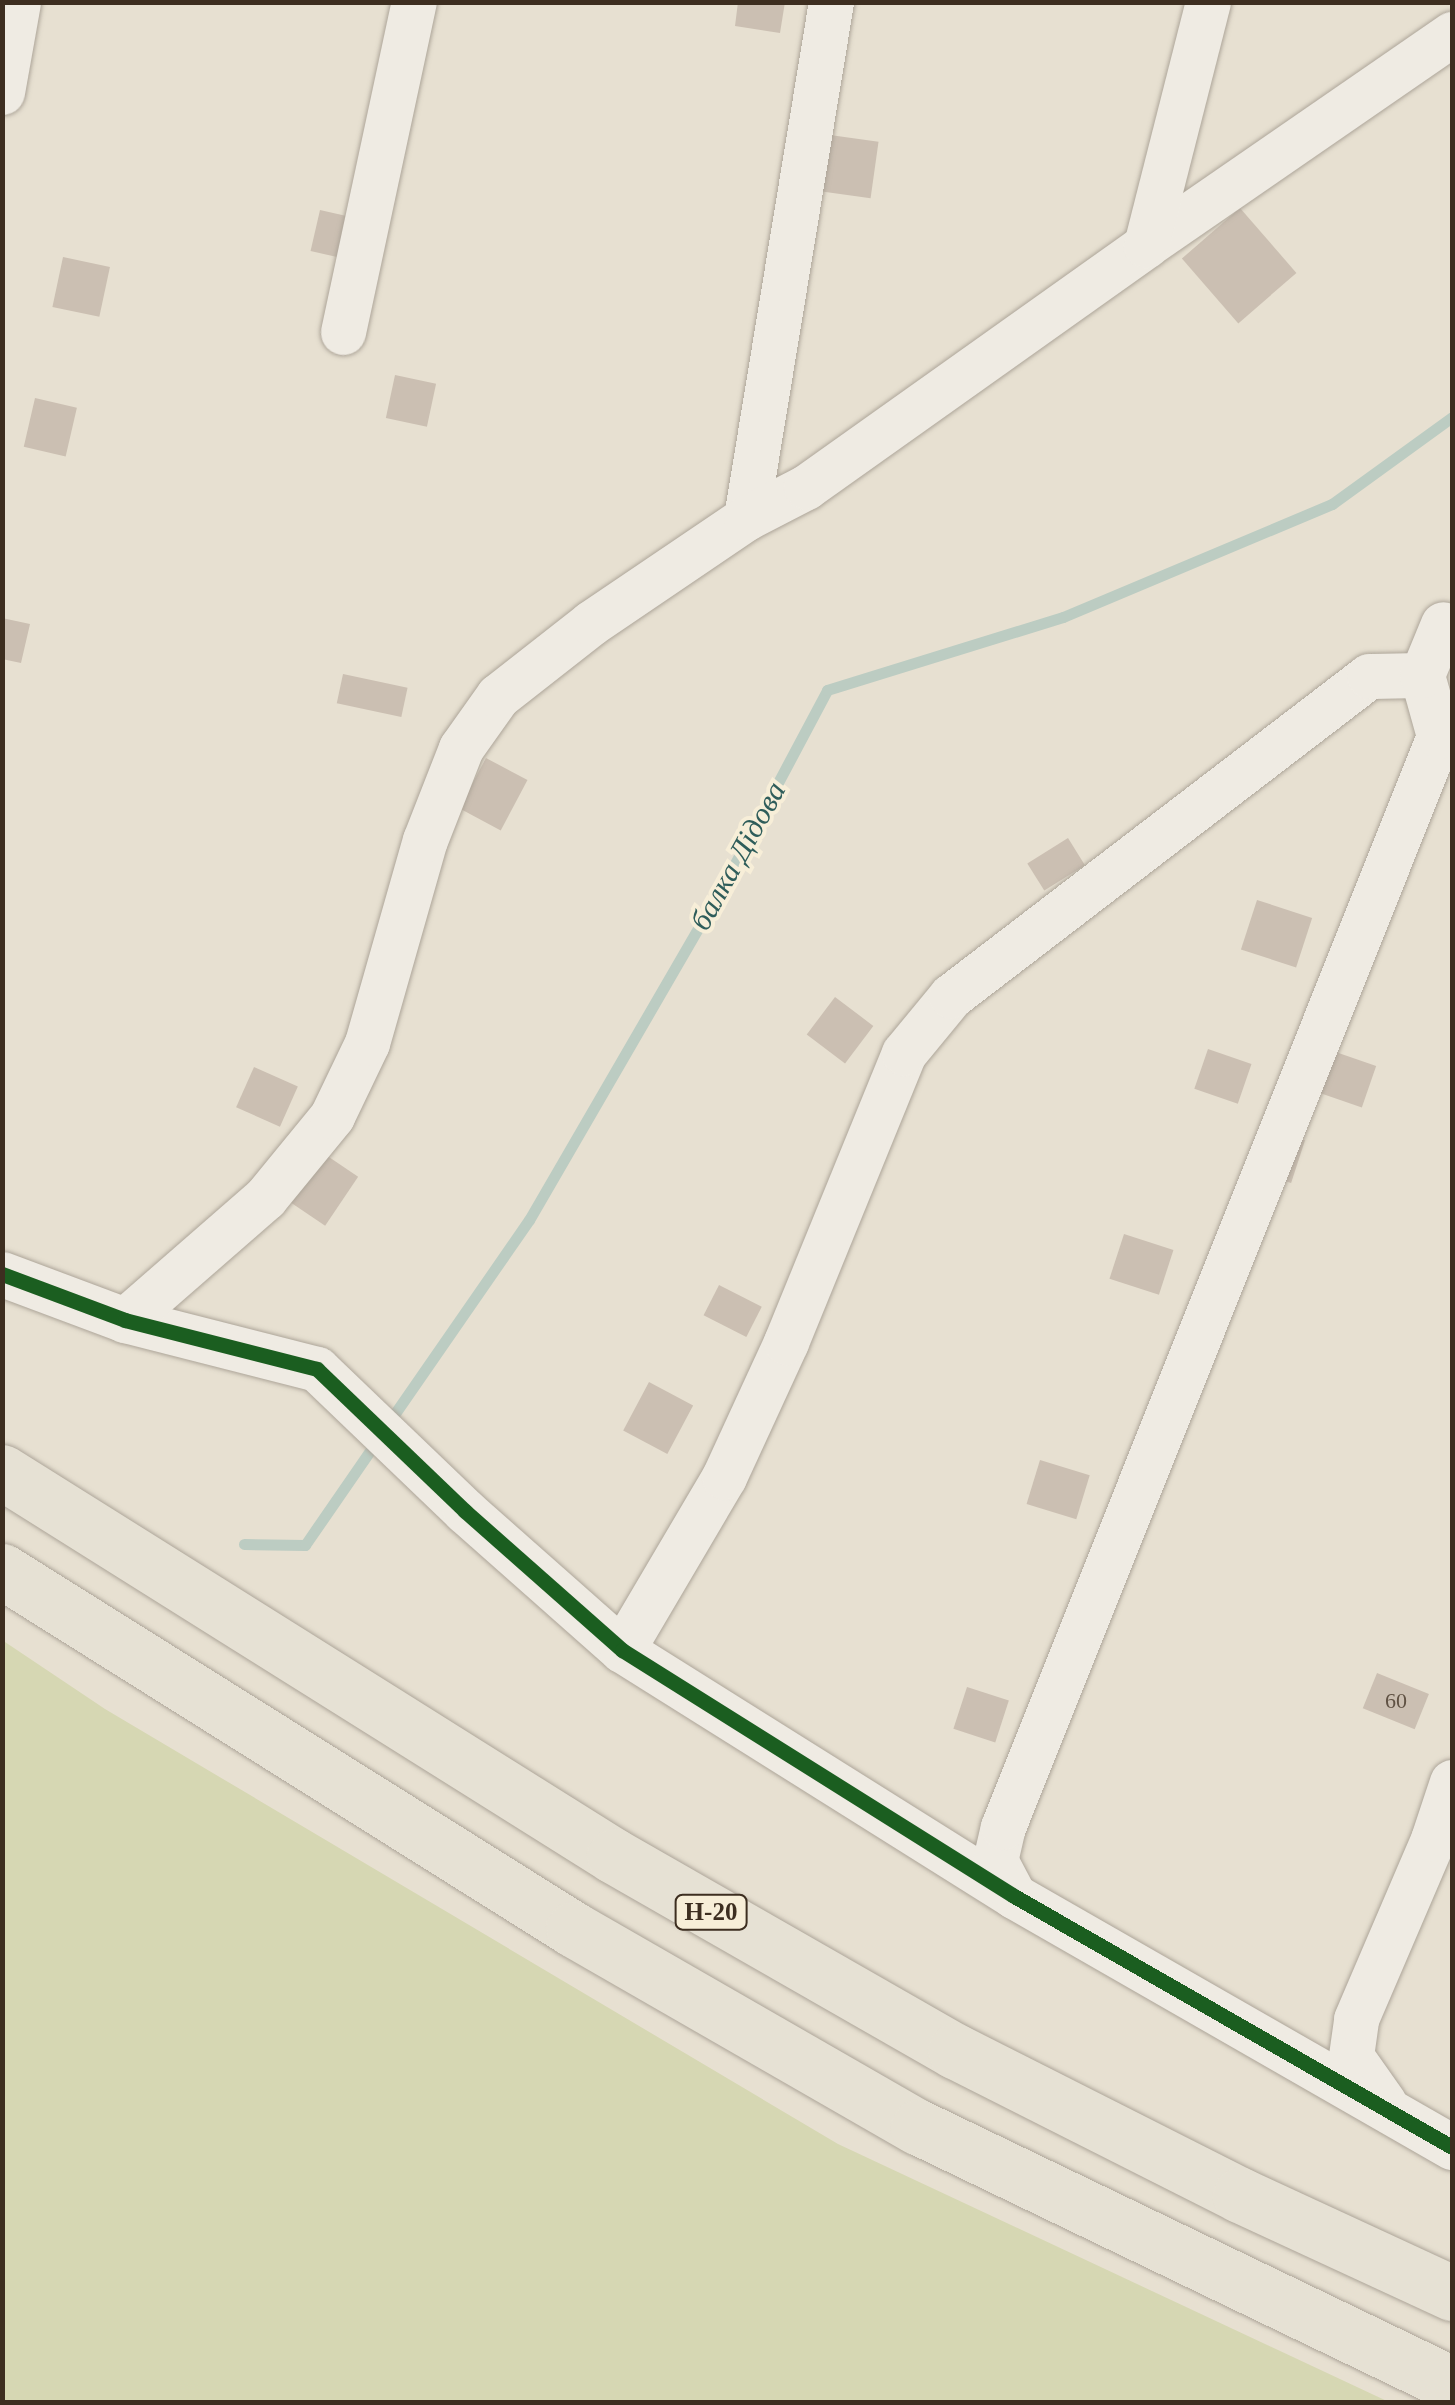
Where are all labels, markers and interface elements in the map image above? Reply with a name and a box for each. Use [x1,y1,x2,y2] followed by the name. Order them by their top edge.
[682,775,794,937] water label: балка Дідова
[1385,1688,1407,1714] house number: 60
[674,1892,748,1932] road number: Н-20

